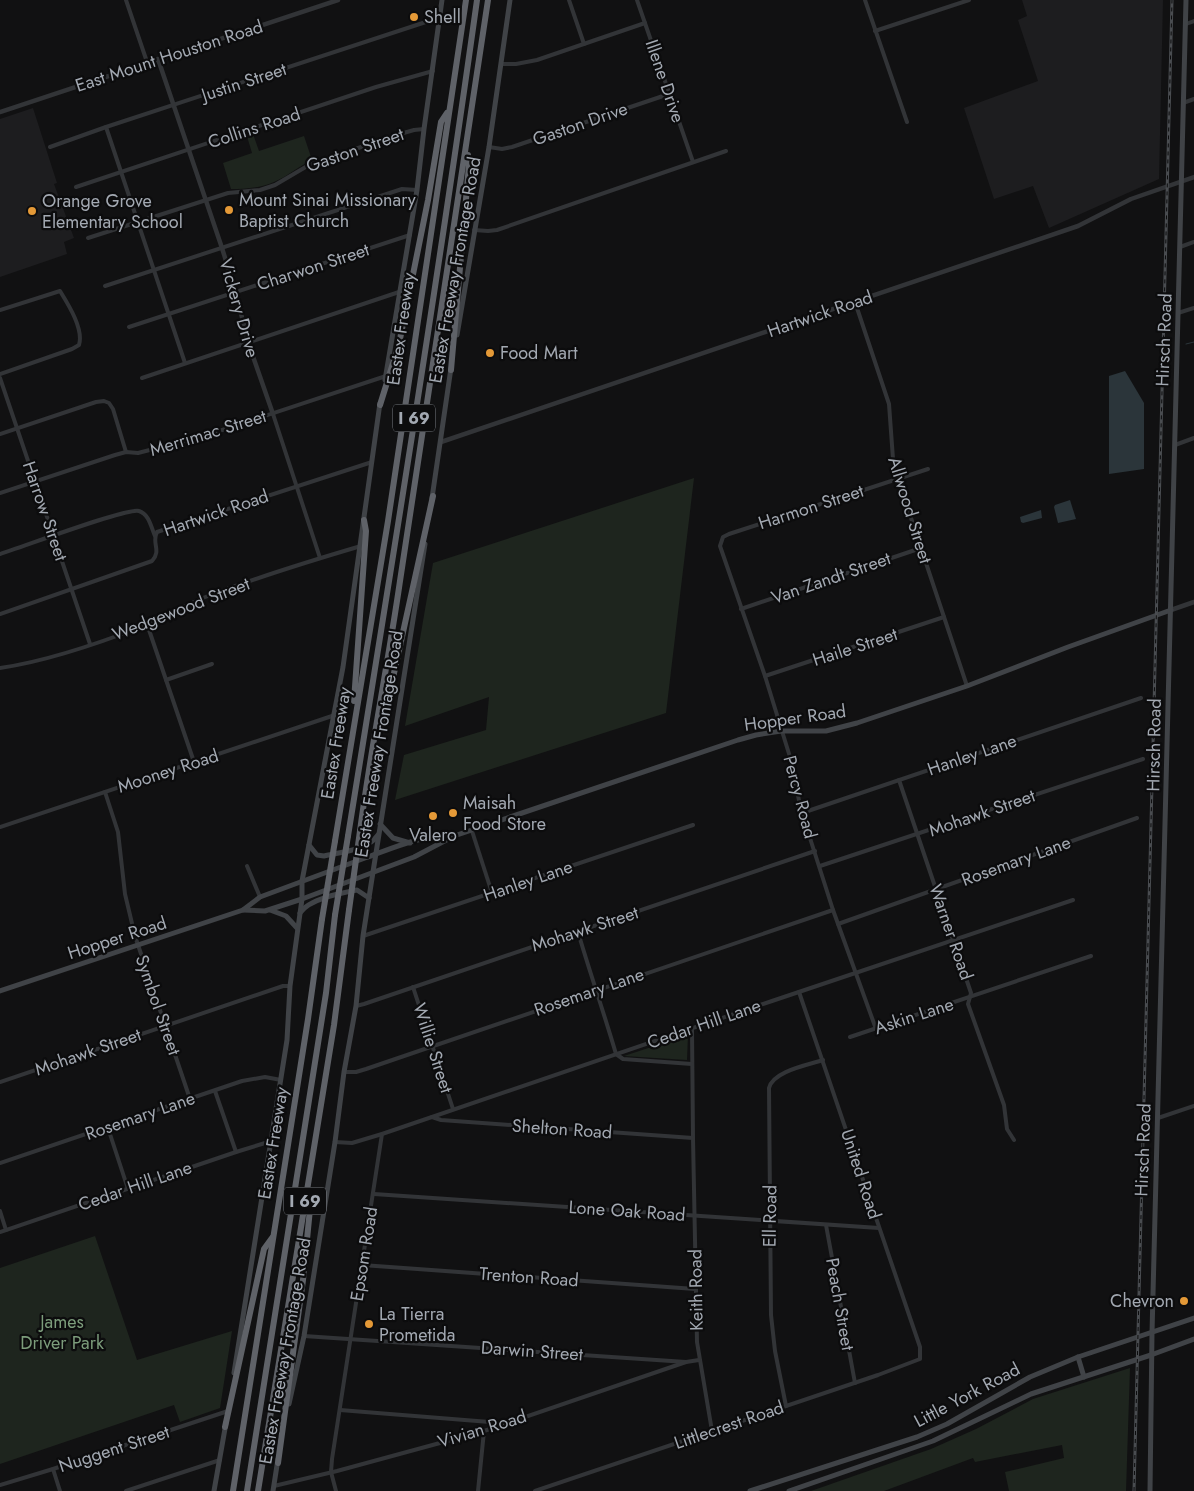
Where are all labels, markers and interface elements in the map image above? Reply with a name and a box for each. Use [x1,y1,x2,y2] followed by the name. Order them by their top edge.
[424,4,461,30] place label: Shell
[408,11,420,23] marker: Shell
[72,13,266,99] street label: East Mount Houston Road
[639,36,691,126] street label: Illene Drive
[196,56,290,109] street label: Justin Street
[529,96,631,152] street label: Gaston Drive
[204,101,304,155] street label: Collins Road
[303,121,408,179] street label: Gaston Street
[422,155,488,385] street label: Eastex Freeway Frontage Road
[239,187,416,234] place label: Mount Sinai Missionary Baptist Church
[42,188,183,235] place label: Orange Grove Elementary School
[223,204,235,216] marker: Mount Sinai Missionary Baptist Church
[26,205,38,217] marker: Orange Grove Elementary School
[253,236,373,297] street label: Charwon Street
[212,255,266,361] street label: Vickery Drive
[380,271,422,387] street label: Eastex Freeway
[764,284,876,344] street label: Hartwick Road
[1149,293,1179,387] street label: Hirsch Road
[500,340,578,366] place label: Food Mart
[484,347,496,359] marker: Food Mart
[147,403,270,463] street label: Merrimac Street
[393,404,435,432] road number: I 69
[881,453,939,567] street label: Allwood Street
[16,458,74,565] street label: Harrow Street
[755,478,868,536] street label: Harmon Street
[160,483,272,543] street label: Hartwick Road
[768,545,895,611] street label: Van Zandt Street
[108,571,254,647] street label: Wedgewood Street
[809,621,901,673] street label: Haile Street
[348,629,410,859] street label: Eastex Freeway Frontage Road
[314,685,358,801] street label: Eastex Freeway
[742,698,848,738] street label: Hopper Road
[1140,698,1168,792] street label: Hirsch Road
[924,728,1020,782] street label: Hanley Lane
[114,742,222,800] street label: Mooney Road
[776,752,824,842] street label: Percy Road
[925,782,1039,843] street label: Mohawk Street
[463,790,546,837] place label: Maisah Food Store
[447,807,459,819] marker: Maisah Food Store
[427,810,439,822] marker: Valero
[409,822,457,848] place label: Valero
[958,829,1074,893] street label: Rosemary Lane
[480,854,576,908] street label: Hanley Lane
[922,880,980,984] street label: Warner Road
[528,899,642,959] street label: Mohawk Street
[64,910,170,966] street label: Hopper Road
[129,951,188,1059] street label: Symbol Street
[531,961,647,1023] street label: Rosemary Lane
[871,991,957,1041] street label: Askin Lane
[644,992,764,1056] street label: Cedar Hill Lane
[406,1000,460,1097] street label: Willie Street
[31,1021,145,1082] street label: Mohawk Street
[82,1085,198,1147] street label: Rosemary Lane
[251,1085,295,1201] street label: Eastex Freeway
[1128,1103,1158,1197] street label: Hirsch Road
[511,1113,613,1145] street label: Shelton Road
[834,1126,888,1222] street label: United Road
[75,1154,195,1218] street label: Cedar Hill Lane
[756,1185,784,1247] street label: Ell Road
[284,1188,326,1214] road number: I 69
[568,1194,686,1228] street label: Lone Oak Road
[344,1205,384,1303] street label: Epsom Road
[252,1236,318,1466] street label: Eastex Freeway Frontage Road
[682,1249,710,1331] street label: Keith Road
[819,1256,861,1353] street label: Peach Street
[479,1261,579,1293] street label: Trenton Road
[1110,1288,1174,1314] place label: Chevron
[1178,1295,1190,1307] marker: Chevron
[379,1301,455,1348] place label: La Tierra Prometida
[20,1309,104,1356] park label: James Driver Park
[363,1318,375,1330] marker: La Tierra Prometida
[480,1334,585,1368] street label: Darwin Street
[909,1356,1025,1434] street label: Little York Road
[671,1394,787,1456] street label: Littlecrest Road
[434,1403,530,1455] street label: Vivian Road
[55,1419,173,1479] street label: Nuggent Street

